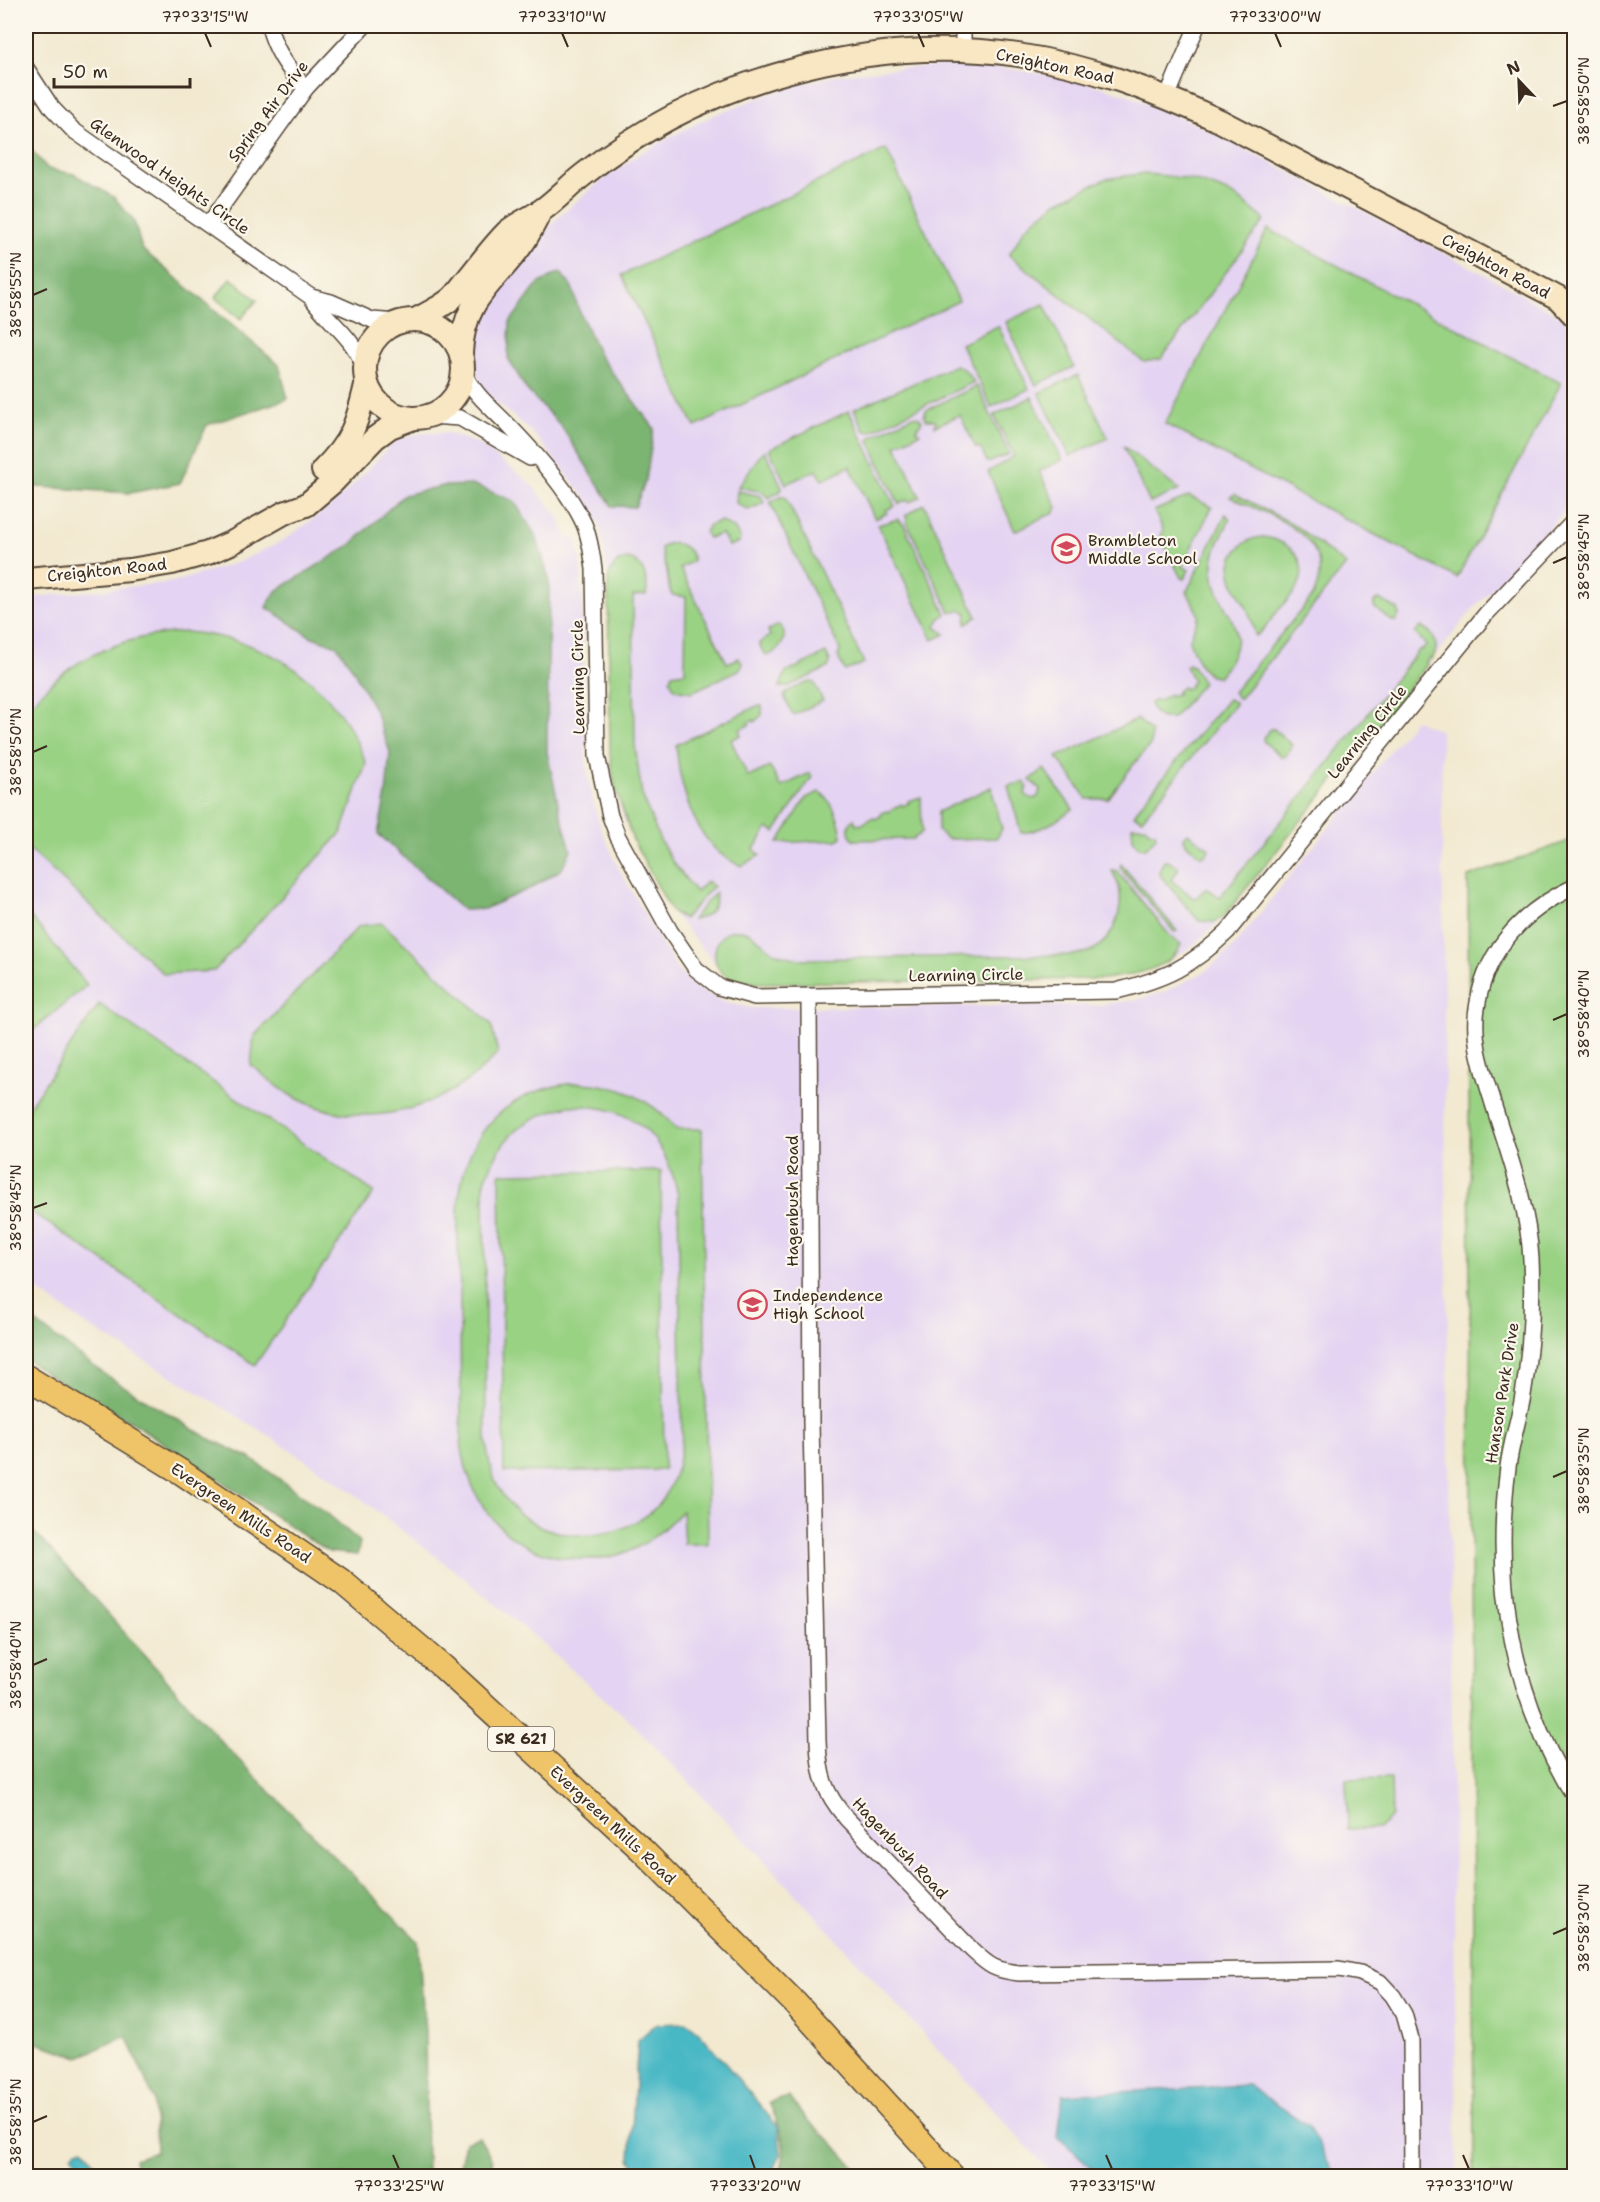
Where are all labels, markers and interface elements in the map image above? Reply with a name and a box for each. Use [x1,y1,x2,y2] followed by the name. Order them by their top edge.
[161,7,249,27] text: 77°33'15"W
[518,7,606,27] text: 77°33'10"W
[872,7,964,27] text: 77°33'05"W
[1229,7,1321,27] text: 77°33'00"W
[994,43,1116,89] street label: Creighton Road
[54,51,190,89] scale bar
[1489,51,1549,111] north arrow
[223,56,313,166] street label: Spring Air Drive
[1503,56,1523,80] text: N
[1574,57,1594,145] text: 38°58'50"N
[63,60,108,84] text: 50 m
[86,113,254,239] street label: Glenwood Heights Circle
[1438,229,1554,303] street label: Creighton Road
[6,252,26,338] text: 38°58'55"N
[1574,513,1594,601] text: 38°58'45"N
[1088,530,1198,569] place label: Brambleton Middle School
[1051,533,1083,565] school or university icon: Brambleton Middle School
[46,553,168,587] street label: Creighton Road
[566,619,590,735] street label: Learning Circle
[1323,681,1411,783] street label: Learning Circle
[6,708,26,796] text: 38°58'50"N
[908,963,1024,987] street label: Learning Circle
[1574,969,1594,1059] text: 38°58'40"N
[782,1135,803,1267] street label: Hagenbush Road
[6,1164,26,1252] text: 38°58'45"N
[773,1285,883,1324] place label: Independence High School
[736,1288,768,1320] school or university icon: Independence High School
[1480,1321,1524,1465] street label: Hanson Park Drive
[1574,1427,1594,1515] text: 38°58'35"N
[167,1458,315,1568] street label: Evergreen Mills Road
[6,1620,26,1710] text: 38°58'40"N
[488,1727,554,1751] road number: SR 621
[545,1761,681,1889] street label: Evergreen Mills Road
[847,1793,953,1903] street label: Hagenbush Road
[1574,1883,1594,1973] text: 38°58'30"N
[6,2078,26,2166] text: 38°58'35"N
[353,2176,445,2196] text: 77°33'25"W
[709,2176,801,2196] text: 77°33'20"W
[1068,2176,1156,2196] text: 77°33'15"W
[1425,2176,1513,2196] text: 77°33'10"W

